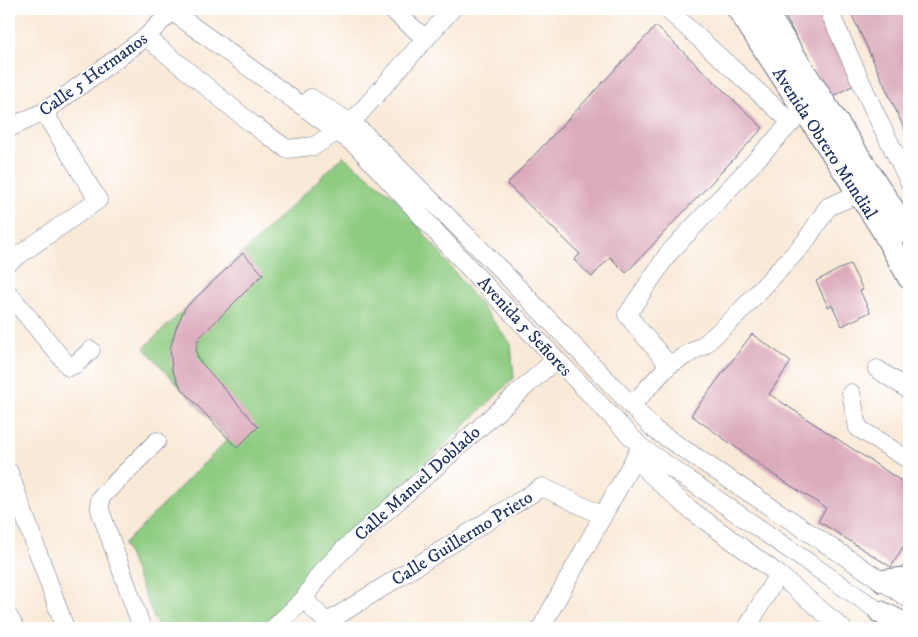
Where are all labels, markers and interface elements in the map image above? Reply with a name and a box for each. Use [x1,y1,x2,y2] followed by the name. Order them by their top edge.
[35,28,152,122] street label: Calle 5 Hermanos
[767,64,882,224] street label: Avenida Obrero Mundial
[472,272,576,381] street label: Avenida 5 Señores
[350,421,485,546] street label: Calle Manuel Doblado
[388,486,537,591] street label: Calle Guillermo Prieto

